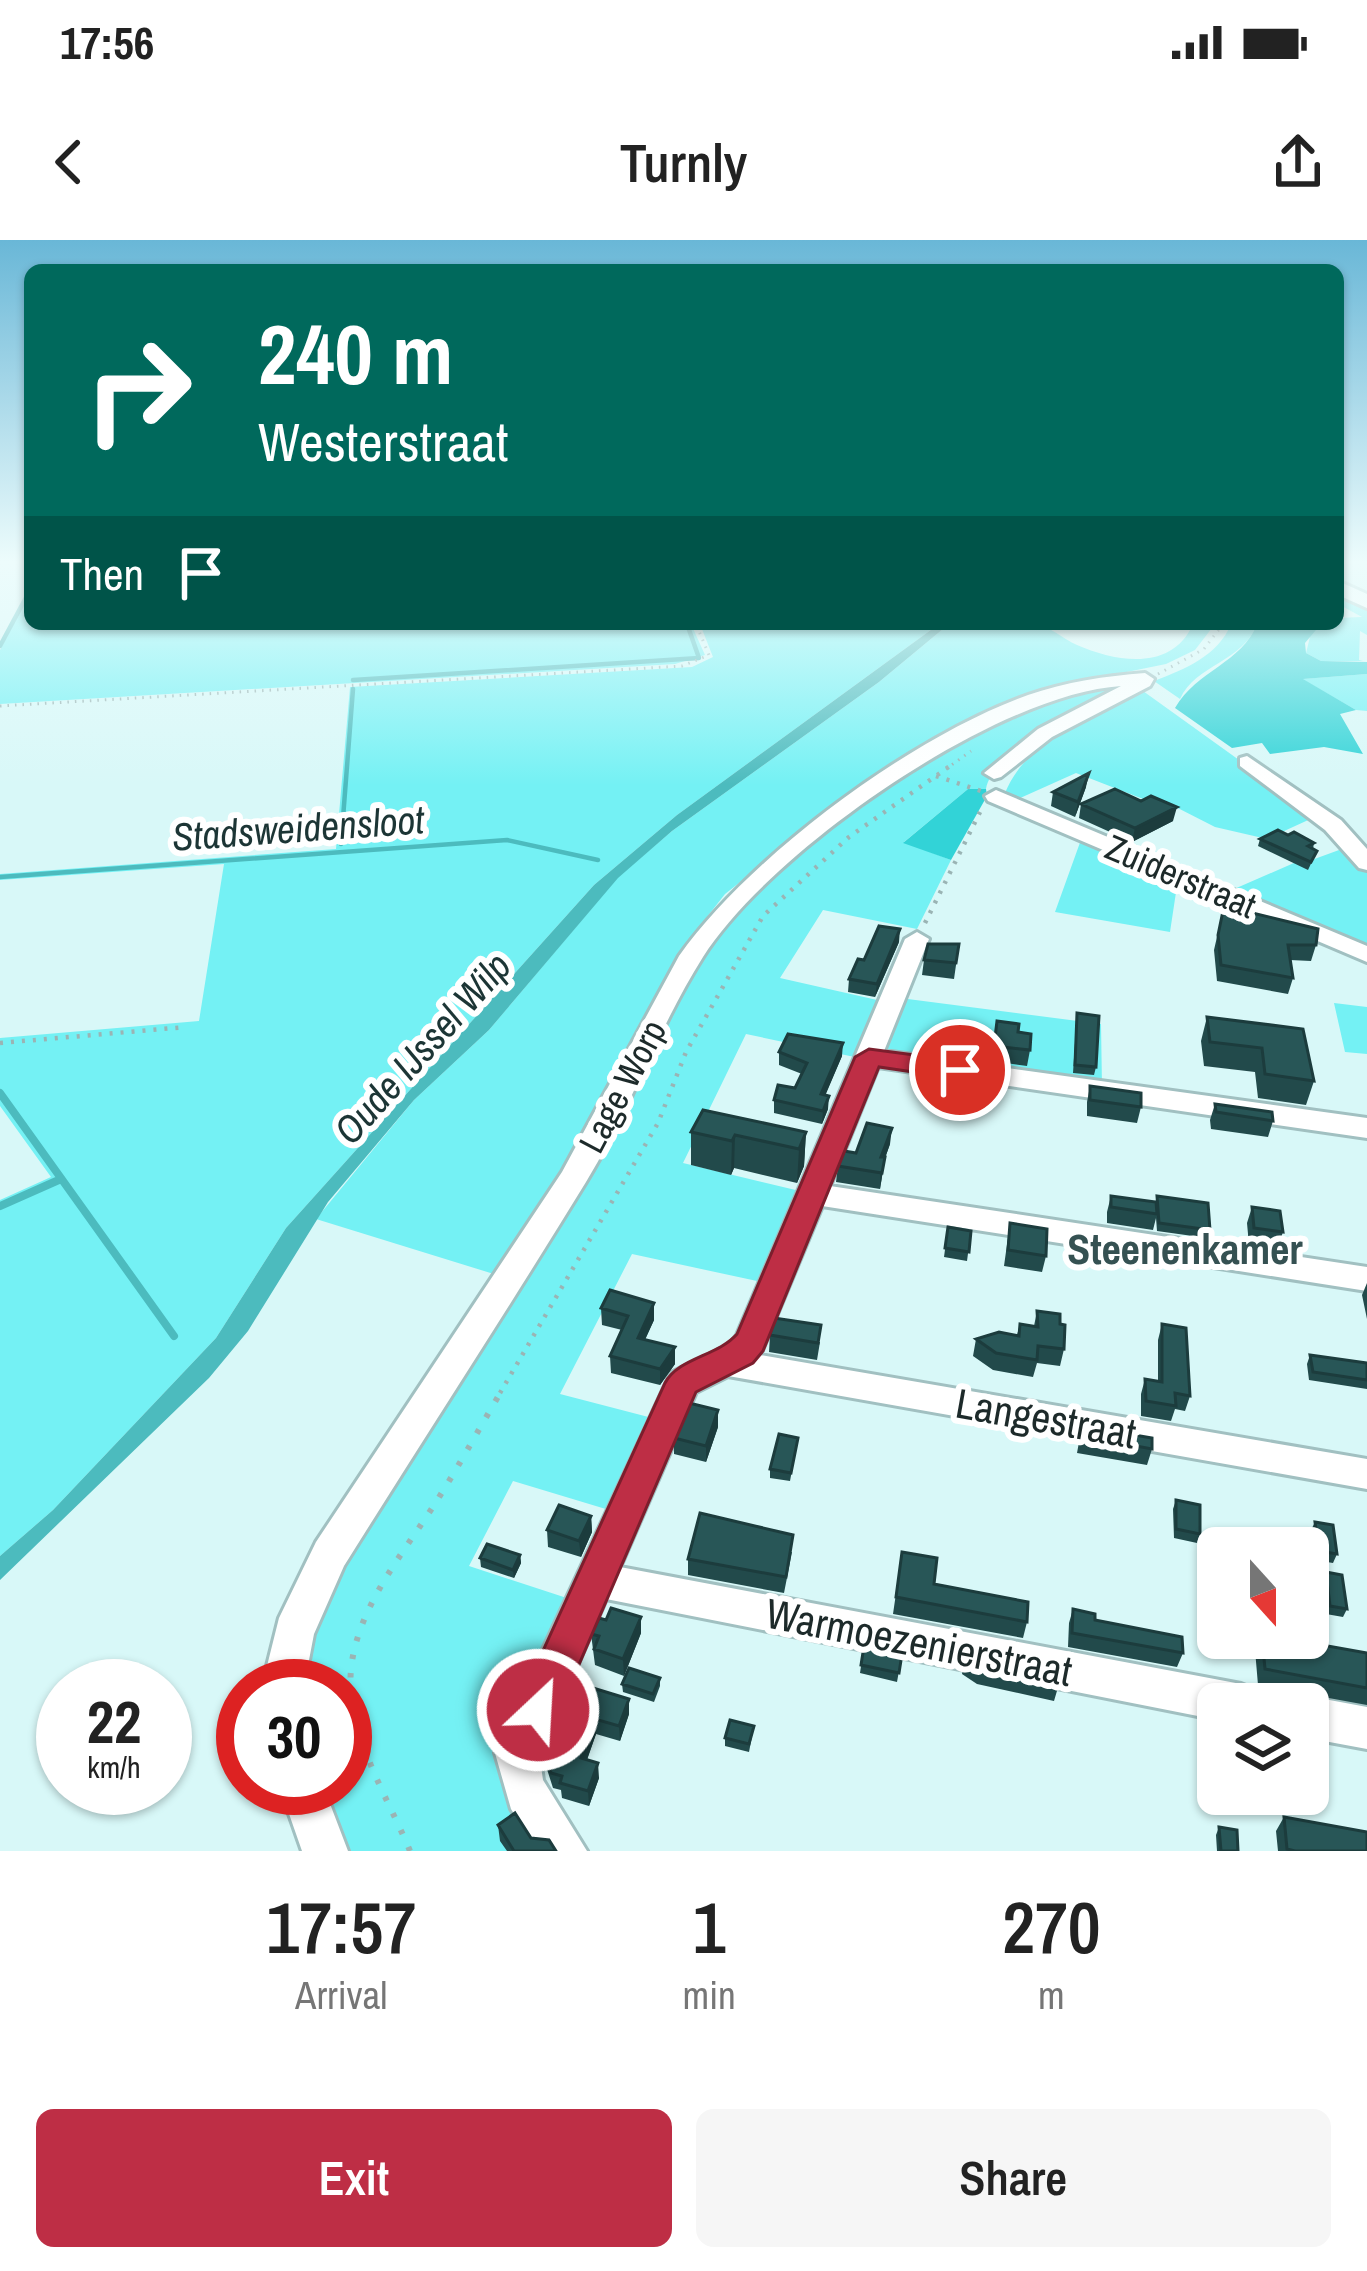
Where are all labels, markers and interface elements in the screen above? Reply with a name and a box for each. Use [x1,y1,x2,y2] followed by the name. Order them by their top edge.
[60,12,154,73] text: 17:56
[620,126,747,199] text: Turnly
[36,129,102,195] icon: back
[1265,129,1331,195] icon: share
[258,297,453,410] text: 240 m
[60,312,216,468] icon: right
[258,405,508,478] text: Westerstraat
[168,540,234,606] icon: arrive
[60,543,144,604] text: Then
[170,793,427,863] water label: Stadsweidensloot
[1098,823,1264,929] street label: Zuiderstraat
[322,941,522,1155] water label: Oude IJssel Wilp
[567,1011,677,1161] street label: Lage Worp
[909,1019,1011,1121] pin
[927,1037,993,1103] icon: arrive
[1067,1221,1303,1277] district label: Steenenkamer
[952,1375,1140,1461] street label: Langestraat
[1197,1527,1329,1659] north arrow
[1197,1527,1329,1815] map controls
[761,1585,1077,1699] street label: Warmoezenierstraat
[475,1647,601,1773] position arrow
[216,1659,372,1815] speed limit sign: 30
[87,1681,141,1762] text: 22
[1197,1683,1329,1815] button: layers
[87,1747,141,1787] text: km/h
[266,1878,416,1975] text: 17:57
[693,1878,726,1975] text: 1
[1002,1878,1101,1975] text: 270
[295,1969,387,2021] text: Arrival
[683,1969,736,2021] text: min
[1038,1969,1065,2021] text: m
[36,2109,672,2247] button: Exit
[696,2109,1331,2247] button: Share

